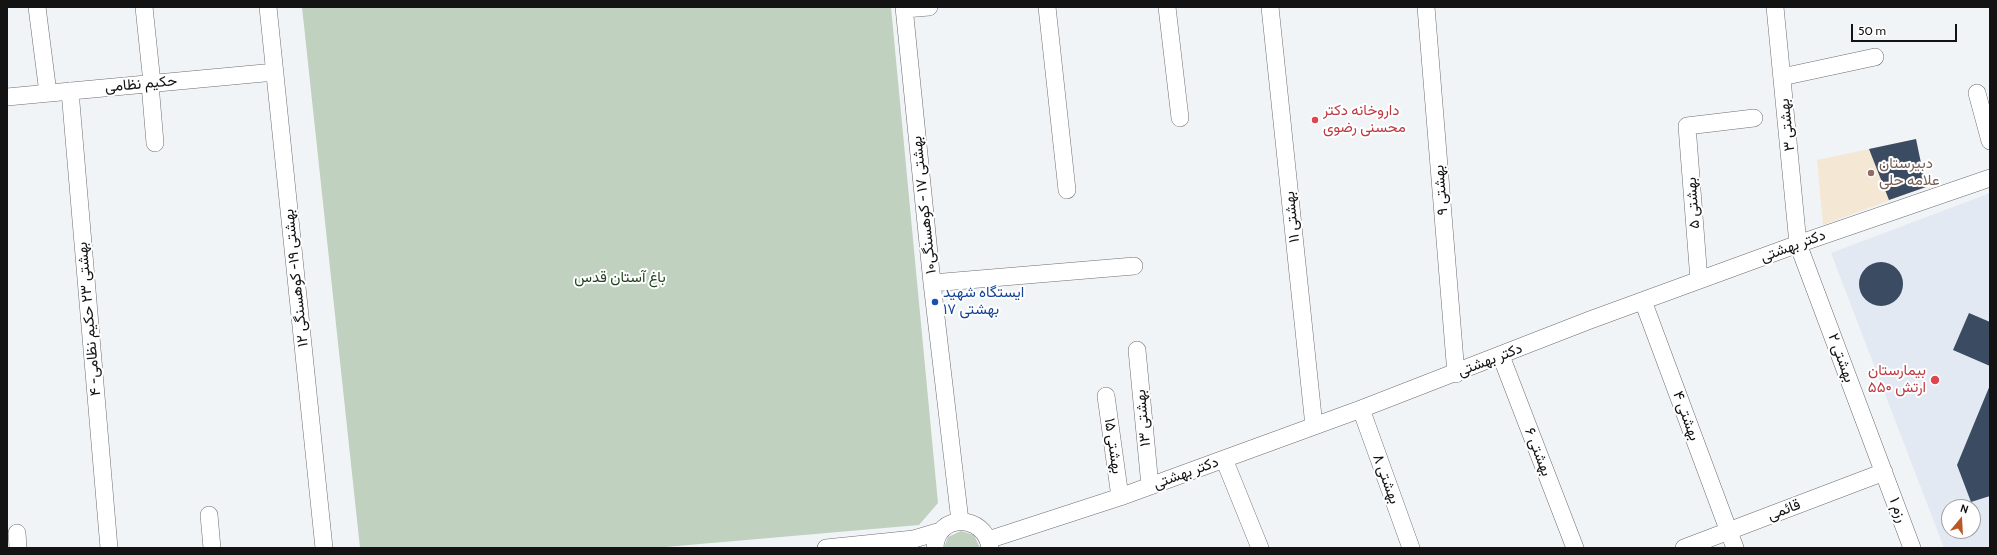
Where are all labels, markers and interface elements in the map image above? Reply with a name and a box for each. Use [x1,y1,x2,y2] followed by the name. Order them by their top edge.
[1853,16,1959,42] scale bar
[1858,23,1886,38] text: 50 m
[104,72,178,96] street label: حکیم نظامی
[1775,98,1799,152] street label: بهشتی ۳
[1323,102,1406,137] place label: داروخانه دکتر محسنی رضوی
[1310,115,1320,125] marker: داروخانه دکتر محسنی رضوی
[908,135,940,275] street label: بهشتی ۱۷ - کوهسنگی۱۰
[1879,155,1940,190] place label: دبیرستان علامه حلی
[1430,164,1452,216] street label: بهشتی ۹
[1866,168,1876,178] marker: دبیرستان علامه حلی
[1682,176,1704,230] street label: بهشتی ۵
[1280,190,1304,244] street label: بهشتی ۱۱
[280,208,312,348] street label: بهشتی ۱۹- کوهسنگی ۱۲
[1758,226,1828,266] street label: دکتر بهشتی
[73,241,105,397] street label: بهشتی ۲۳ حکیم نظامی- ۴
[574,269,666,287] park label: باغ آستان قدس
[943,284,1024,319] place label: ایستگاه شهید بهشتی ۱۷
[930,297,940,307] marker: ایستگاه شهید بهشتی ۱۷
[1824,331,1858,385] street label: بهشتی ۲
[1455,339,1525,381] street label: دکتر بهشتی
[1868,362,1926,397] place label: بیمارستان ۵۵۰ ارتش
[1929,374,1941,386] marker: بیمارستان ۵۵۰ ارتش
[1132,389,1154,447] street label: بهشتی ۱۳
[1669,389,1703,443] street label: بهشتی ۴
[1100,417,1126,475] street label: بهشتی ۱۵
[1521,425,1555,479] street label: بهشتی ۶
[1369,452,1403,506] street label: بهشتی ۸
[1151,453,1221,493] street label: دکتر بهشتی
[1885,495,1911,525] street label: رزم ۱
[1765,496,1803,524] street label: قائمی
[1941,499,1981,539] north arrow
[1959,501,1970,516] text: N

